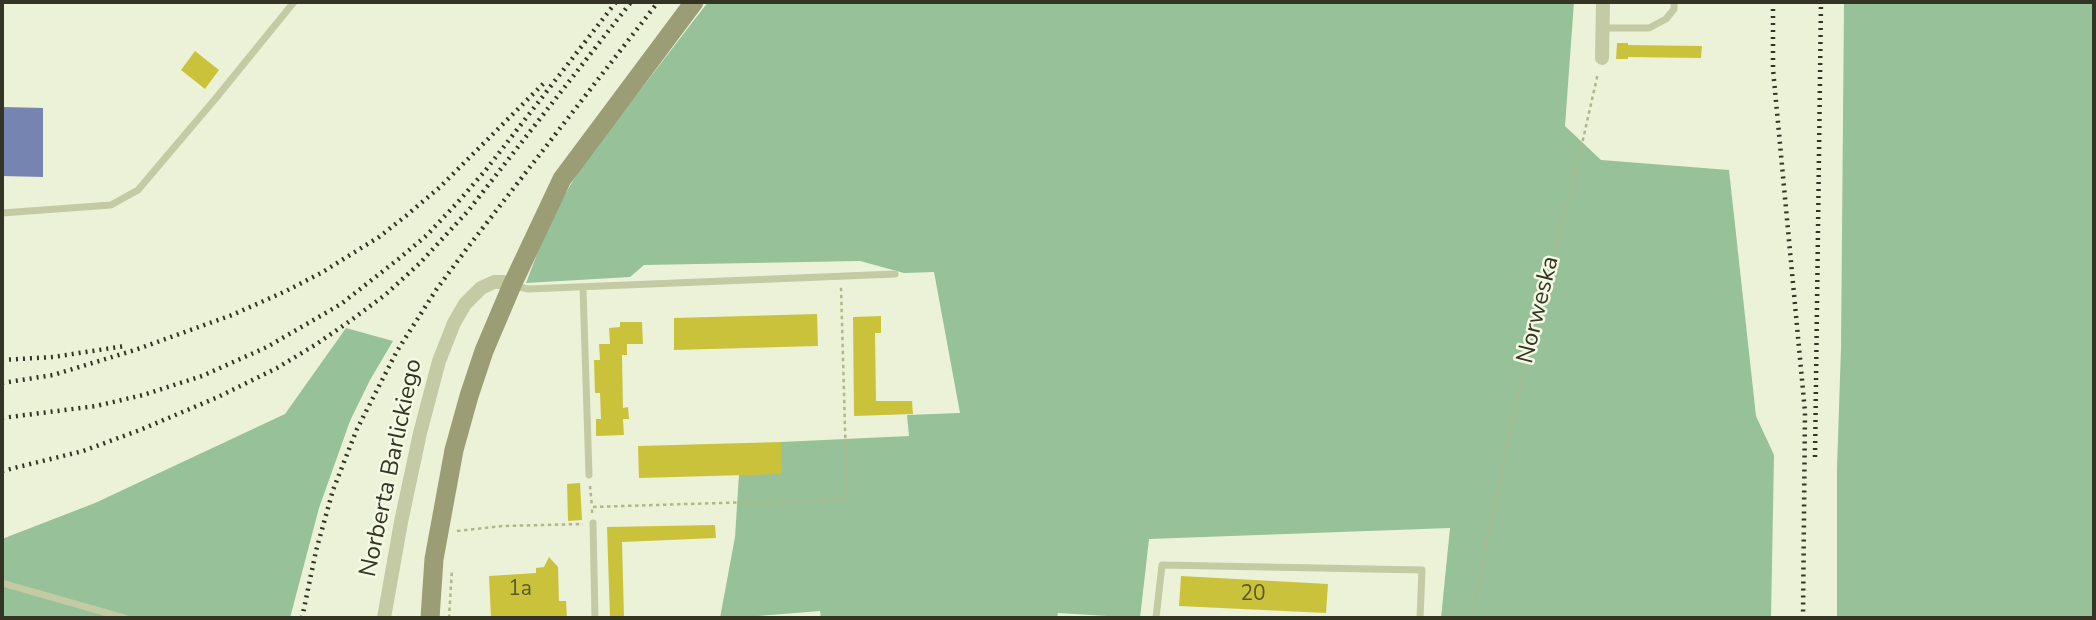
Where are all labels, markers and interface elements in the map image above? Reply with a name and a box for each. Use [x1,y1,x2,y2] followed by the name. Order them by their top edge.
[1512,253,1566,367] street label: Norweska
[355,356,429,580] street label: Norberta Barlickiego
[508,577,532,603] house number: 1a
[1240,582,1266,608] house number: 20

